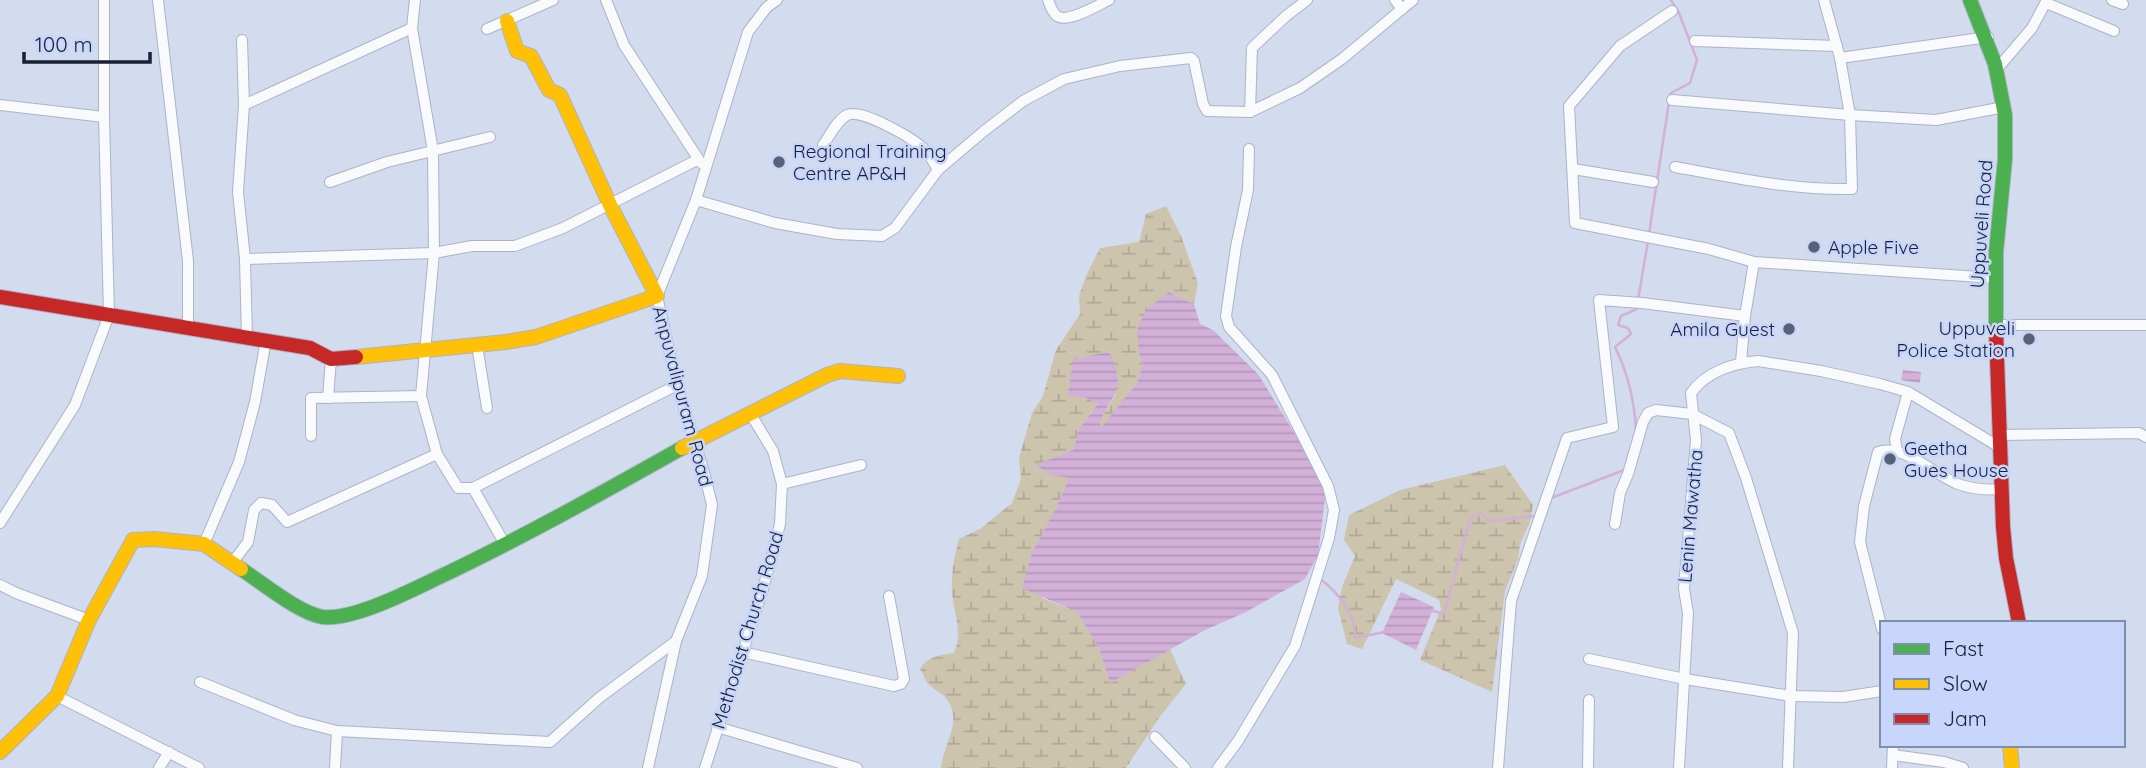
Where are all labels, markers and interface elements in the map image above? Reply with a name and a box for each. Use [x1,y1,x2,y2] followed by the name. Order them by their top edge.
[24,21,150,65] scale bar
[35,31,93,57] text: 100 m
[793,139,947,185] place label: Regional Training Centre AP&H
[771,154,787,170] marker: Regional Training Centre AP&H
[1965,159,1997,289] street label: Uppuveli Road
[1828,235,1919,259] place label: Apple Five
[1806,239,1822,255] marker: Apple Five
[647,303,719,489] street label: Anpuvalipuram Road
[1897,316,2015,362] place label: Uppuveli Police Station
[1670,317,1775,341] place label: Amila Guest
[1781,321,1797,337] marker: Amila Guest
[2021,331,2037,347] marker: Uppuveli Police Station
[1904,436,2008,482] place label: Geetha Gues House
[1672,448,1708,584] street label: Lenin Mawatha
[1882,451,1898,467] marker: Geetha Gues House
[706,528,788,732] street label: Methodist Church Road
[1880,621,2125,747] legend
[1943,635,1984,661] text: Fast
[1943,670,1988,696] text: Slow
[1943,705,1987,731] text: Jam

